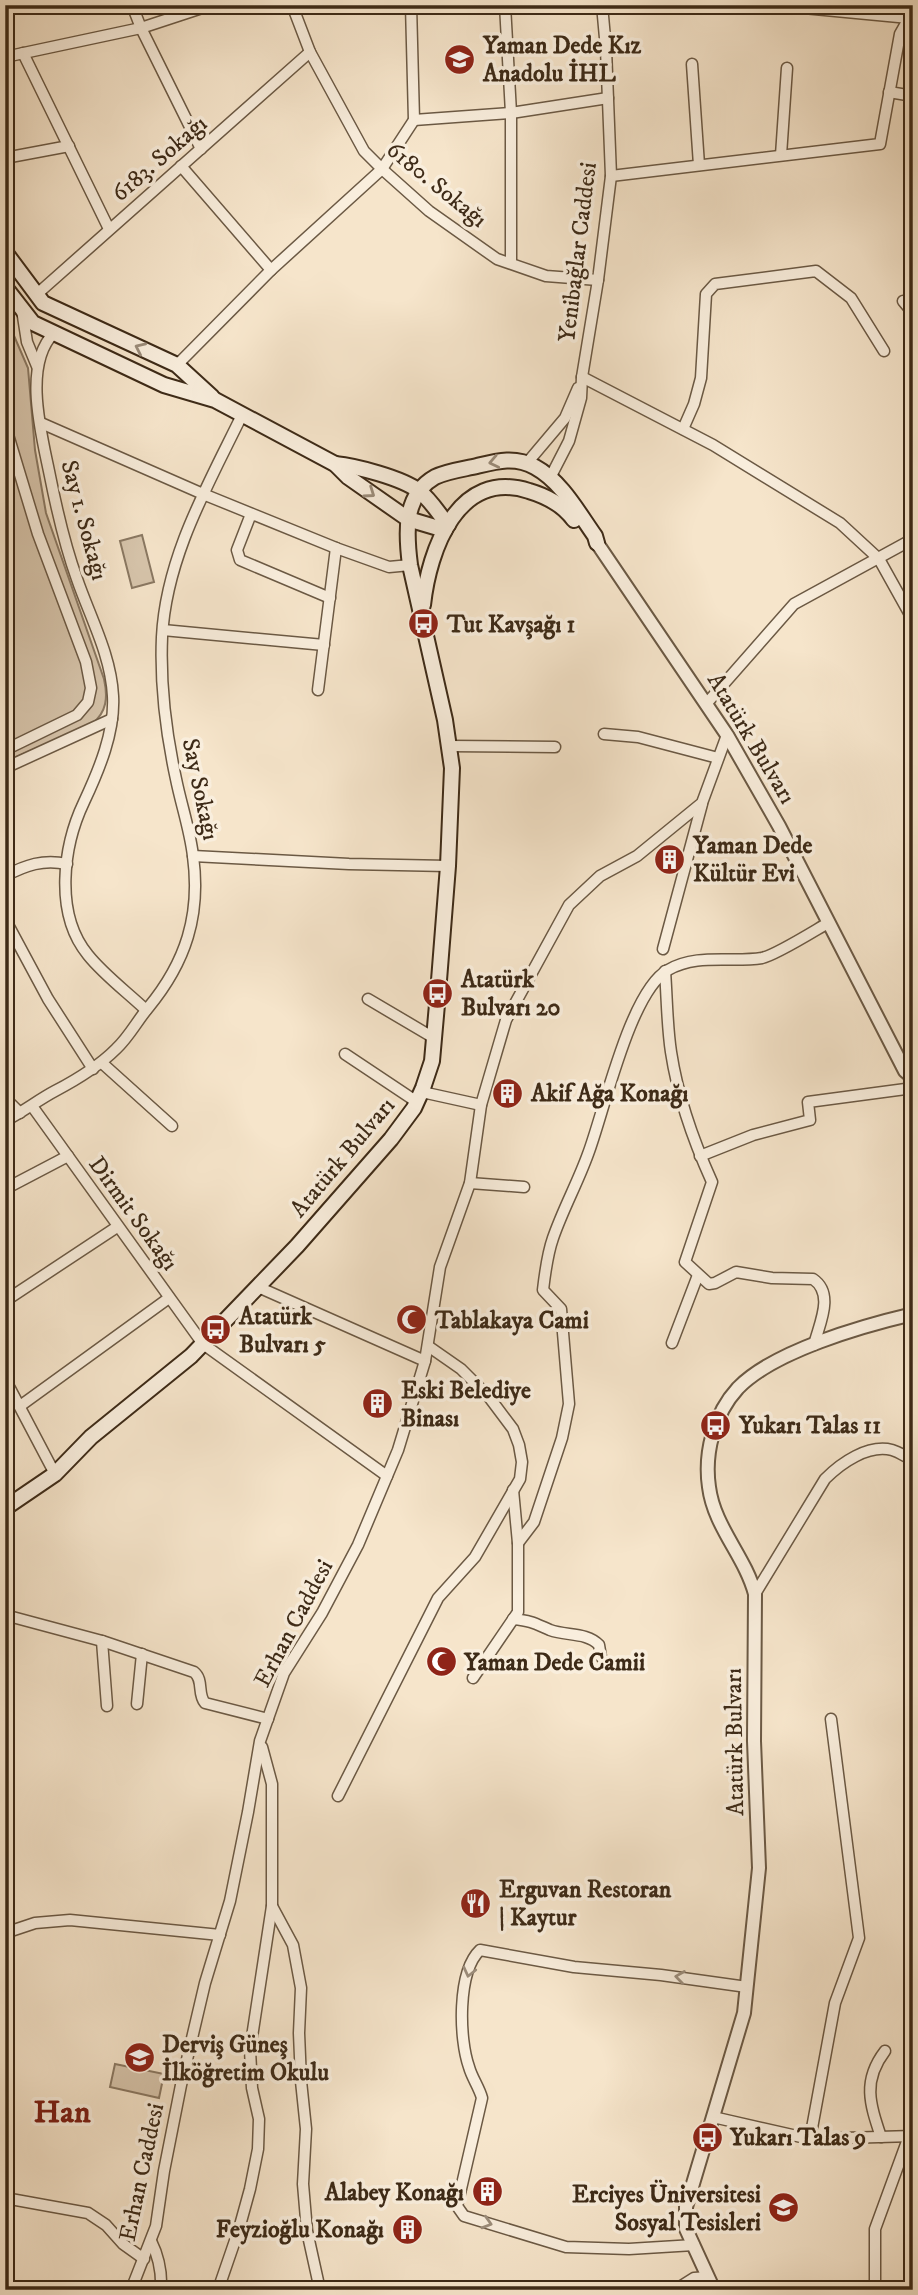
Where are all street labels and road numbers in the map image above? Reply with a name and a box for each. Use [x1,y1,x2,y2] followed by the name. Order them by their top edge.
[106,109,214,208] street label: 6183. Sokağı
[380,135,493,235] street label: 6180. Sokağı
[552,160,604,344] street label: Yenibağlar Caddesi
[54,457,114,584] street label: Say 1. Sokağı
[700,667,802,810] street label: Atatürk Bulvarı
[175,736,225,843] street label: Say Sokağı
[284,1091,402,1224] street label: Atatürk Bulvarı
[82,1151,185,1277] street label: Dirmit Sokağı
[248,1554,340,1693] street label: Erhan Caddesi
[719,1668,751,1816] street label: Atatürk Bulvarı
[113,2100,171,2244] street label: Erhan Caddesi

